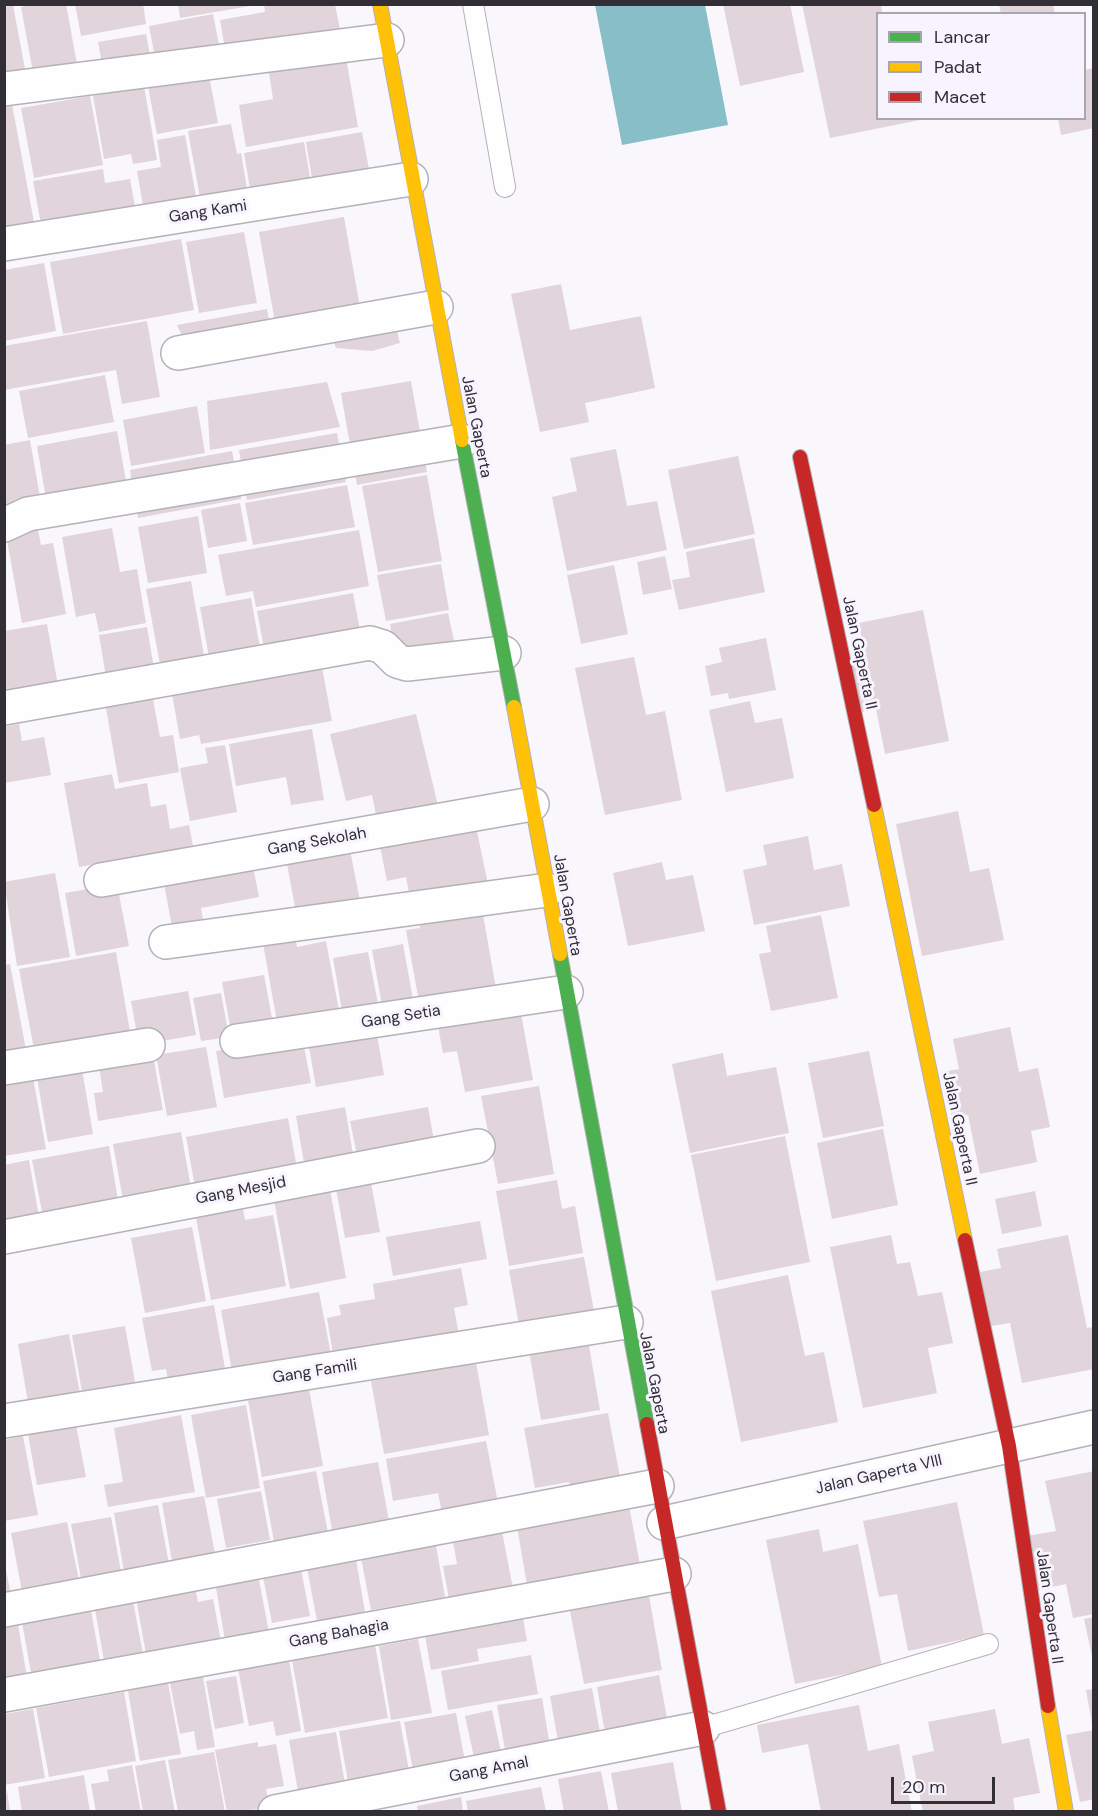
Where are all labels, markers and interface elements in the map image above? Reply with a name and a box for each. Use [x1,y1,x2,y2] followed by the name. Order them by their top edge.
[876,12,1086,120] legend
[934,25,990,49] text: Lancar
[934,55,982,79] text: Padat
[934,85,986,109] text: Macet
[167,196,249,228] street label: Gang Kami
[457,374,495,480] street label: Jalan Gaperta
[838,595,880,711] street label: Jalan Gaperta II
[266,824,368,860] street label: Gang Sekolah
[549,852,585,958] street label: Jalan Gaperta
[360,1001,442,1033] street label: Gang Setia
[938,1071,980,1187] street label: Jalan Gaperta II
[194,1173,288,1209] street label: Gang Mesjid
[635,1330,673,1436] street label: Jalan Gaperta
[271,1356,359,1388] street label: Gang Famili
[814,1451,944,1499] street label: Jalan Gaperta VIII
[1031,1549,1067,1665] street label: Jalan Gaperta II
[288,1616,390,1652] street label: Gang Bahagia
[448,1753,530,1787] street label: Gang Amal
[894,1765,998,1803] scale bar
[902,1775,945,1799] text: 20 m

